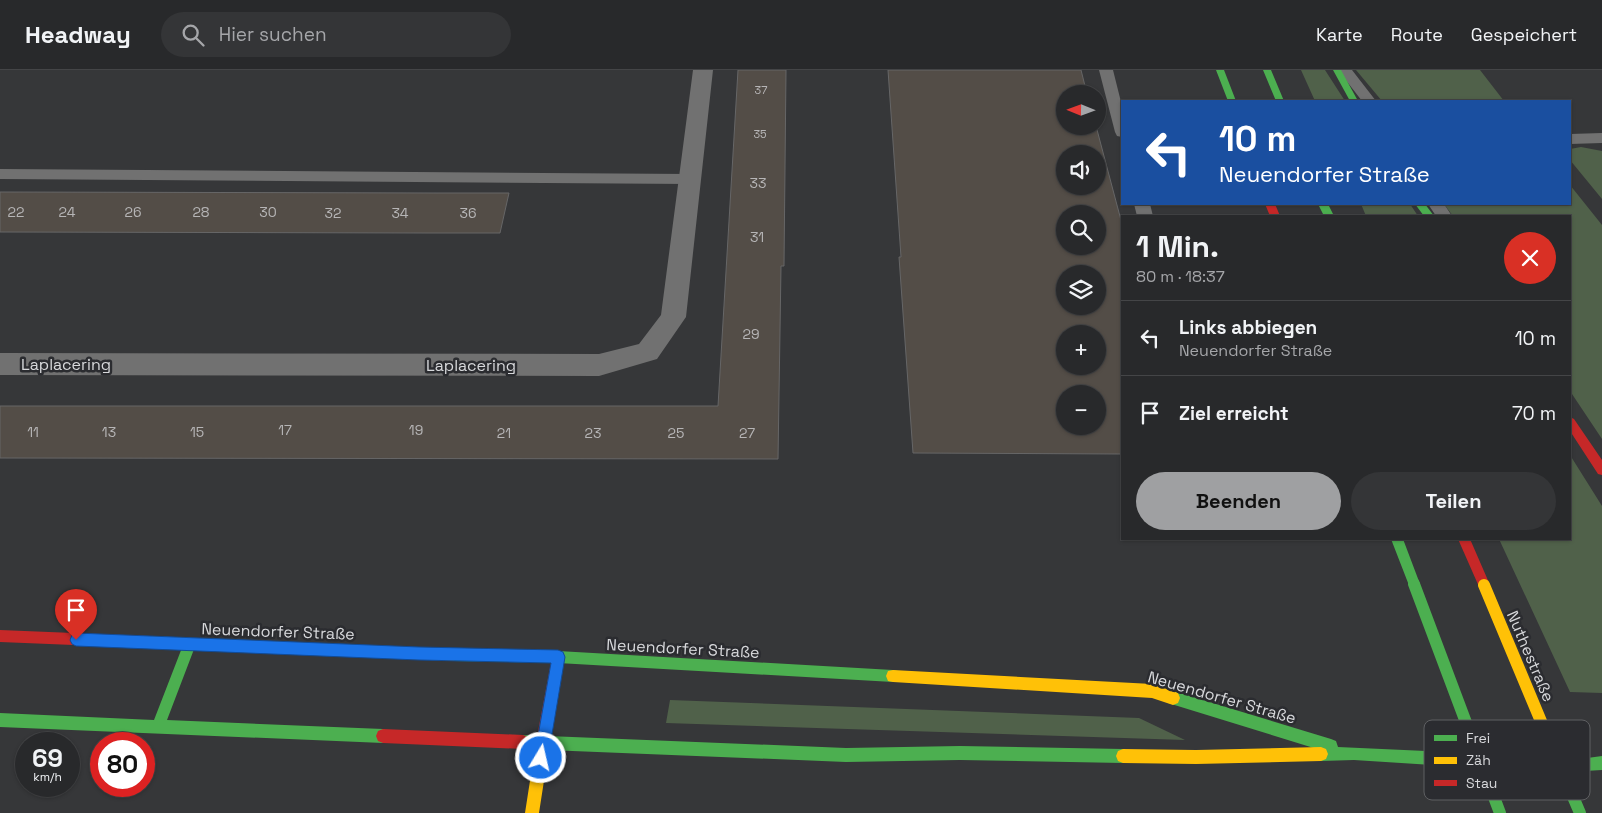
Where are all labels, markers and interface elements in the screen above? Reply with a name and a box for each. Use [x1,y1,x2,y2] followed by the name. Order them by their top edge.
[161,12,511,57] search box
[25,19,131,50] text: Headway
[179,21,207,49] icon: search
[219,22,327,47] text: Hier suchen
[1316,23,1363,46] text: Karte
[1391,23,1443,46] text: Route
[1471,23,1577,46] text: Gespeichert
[755,83,767,97] house number: 37
[1056,85,1106,135] north arrow
[1056,85,1106,435] map controls
[1219,117,1296,161] text: 10 m
[1136,120,1201,185] icon: left
[753,127,767,141] house number: 35
[1056,145,1106,195] button: sound
[1219,160,1430,188] text: Neuendorfer Straße
[750,174,766,192] house number: 33
[8,203,24,221] house number: 22
[59,203,76,221] house number: 24
[124,203,142,221] house number: 26
[192,203,210,221] house number: 28
[259,203,277,221] house number: 30
[325,204,341,222] house number: 32
[391,204,409,222] house number: 34
[459,204,477,222] house number: 36
[1056,205,1106,255] button: search
[1136,227,1219,266] text: 1 Min.
[750,228,764,246] house number: 31
[1504,232,1556,284] button: close
[1056,265,1106,315] button: layers
[1136,266,1225,287] text: 80 m · 18:37
[1179,315,1317,340] text: Links abbiegen
[1136,324,1164,352] icon: left
[743,325,759,343] house number: 29
[1056,325,1106,375] button: +
[1515,326,1556,351] text: 10 m
[1179,340,1332,361] text: Neuendorfer Straße
[21,354,111,375] street label: Laplacering
[426,355,516,376] street label: Laplacering
[1056,385,1106,435] button: −
[1136,399,1164,427] icon: arrive
[1179,401,1289,426] text: Ziel erreicht
[1512,401,1556,426] text: 70 m
[278,421,292,439] house number: 17
[409,421,423,439] house number: 19
[27,423,39,441] house number: 11
[102,423,116,441] house number: 13
[190,423,204,441] house number: 15
[497,424,511,442] house number: 21
[585,424,601,442] house number: 23
[668,424,684,442] house number: 25
[739,424,755,442] house number: 27
[1136,472,1341,530] button: Beenden
[1351,472,1556,530] button: Teilen
[55,589,97,640] pin
[62,596,90,624] icon: arrive
[1502,607,1559,705] street label: Nuthestraße
[201,618,355,645] street label: Neuendorfer Straße
[606,634,760,663] street label: Neuendorfer Straße
[1145,666,1298,729] street label: Neuendorfer Straße
[1424,720,1590,800] legend
[1466,729,1490,747] text: Frei
[514,731,566,783] position arrow
[90,732,155,797] speed limit sign: 80
[32,742,63,774] text: 69
[1466,751,1491,769] text: Zäh
[33,769,62,785] text: km/h
[1466,774,1497,792] text: Stau

